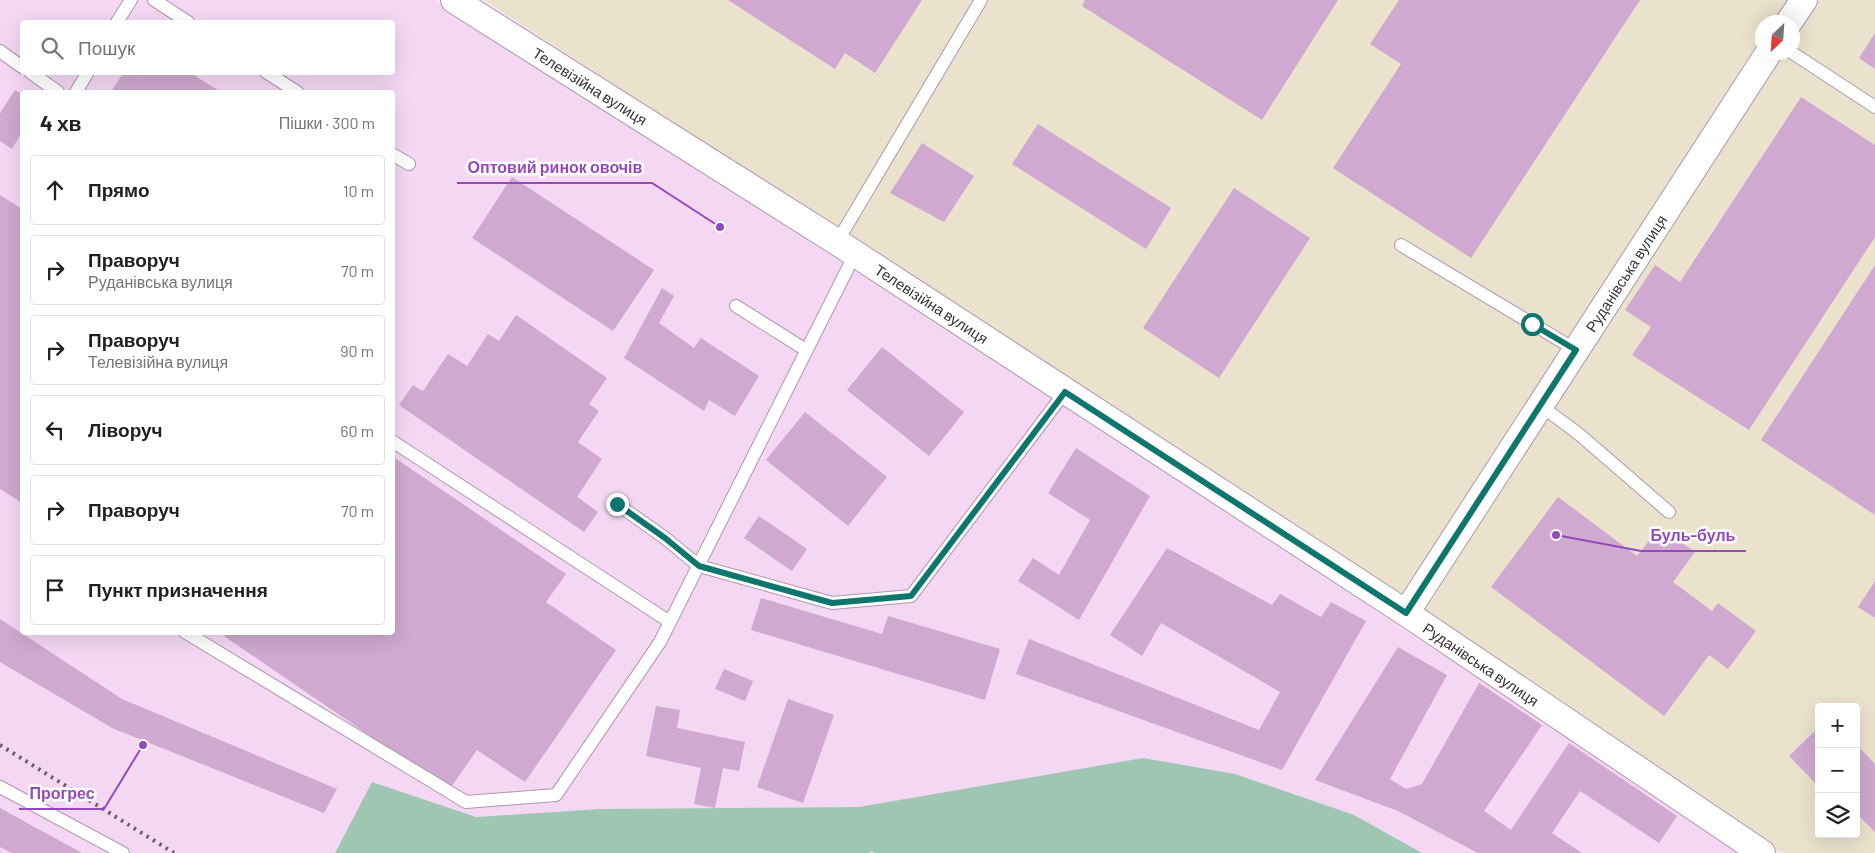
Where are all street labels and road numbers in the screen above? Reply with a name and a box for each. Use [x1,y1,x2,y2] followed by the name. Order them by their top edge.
[530,43,651,129] street label: Телевізійна вулиця
[1581,211,1670,335] street label: Руданівська вулиця
[872,260,992,347] street label: Телевізійна вулиця
[1420,619,1542,709] street label: Руданівська вулиця

